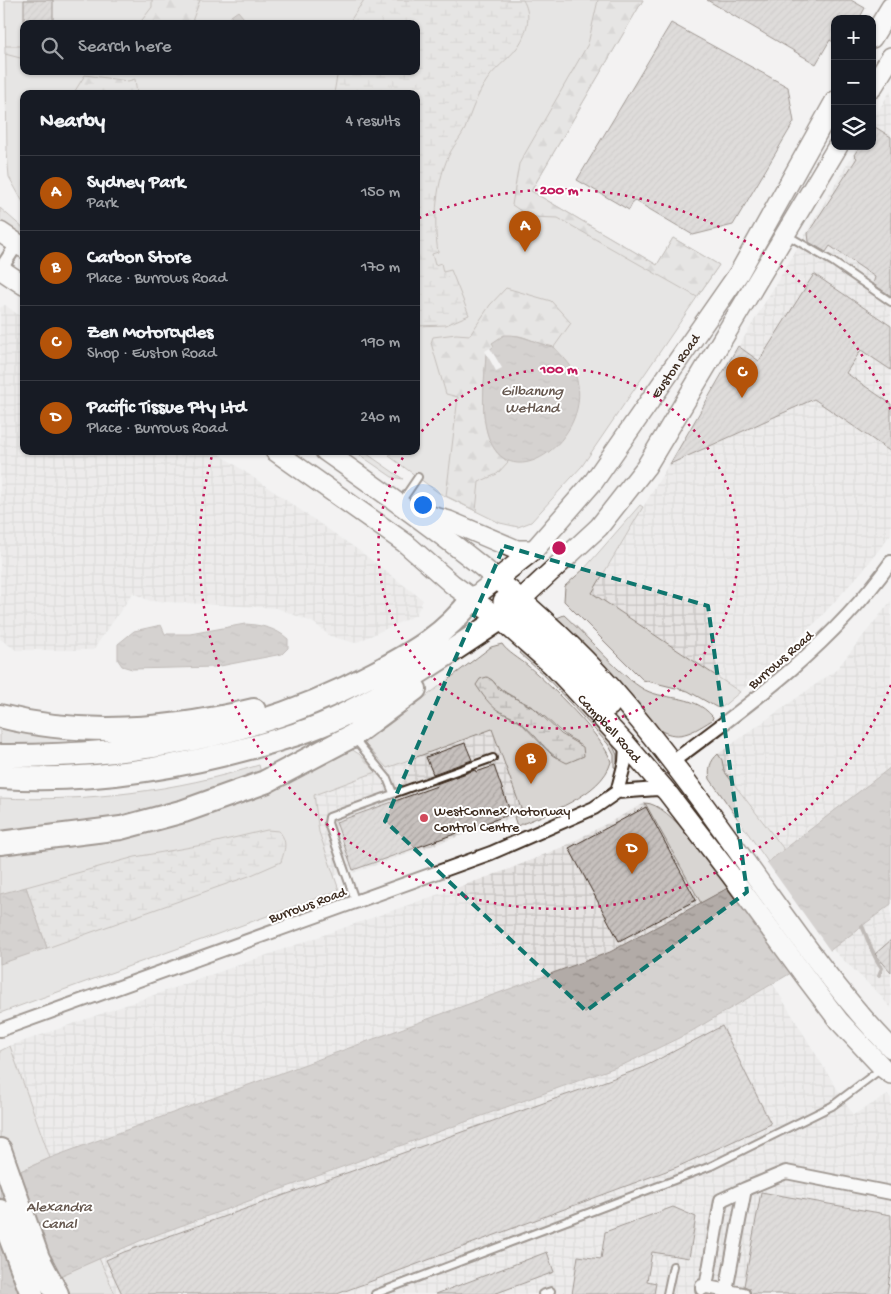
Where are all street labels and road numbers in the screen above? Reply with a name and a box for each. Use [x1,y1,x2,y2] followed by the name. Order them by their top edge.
[649,330,706,402] street label: Euston Road
[745,627,819,694] street label: Burrows Road
[573,692,645,768] street label: Campbell Road
[266,884,350,928] street label: Burrows Road

